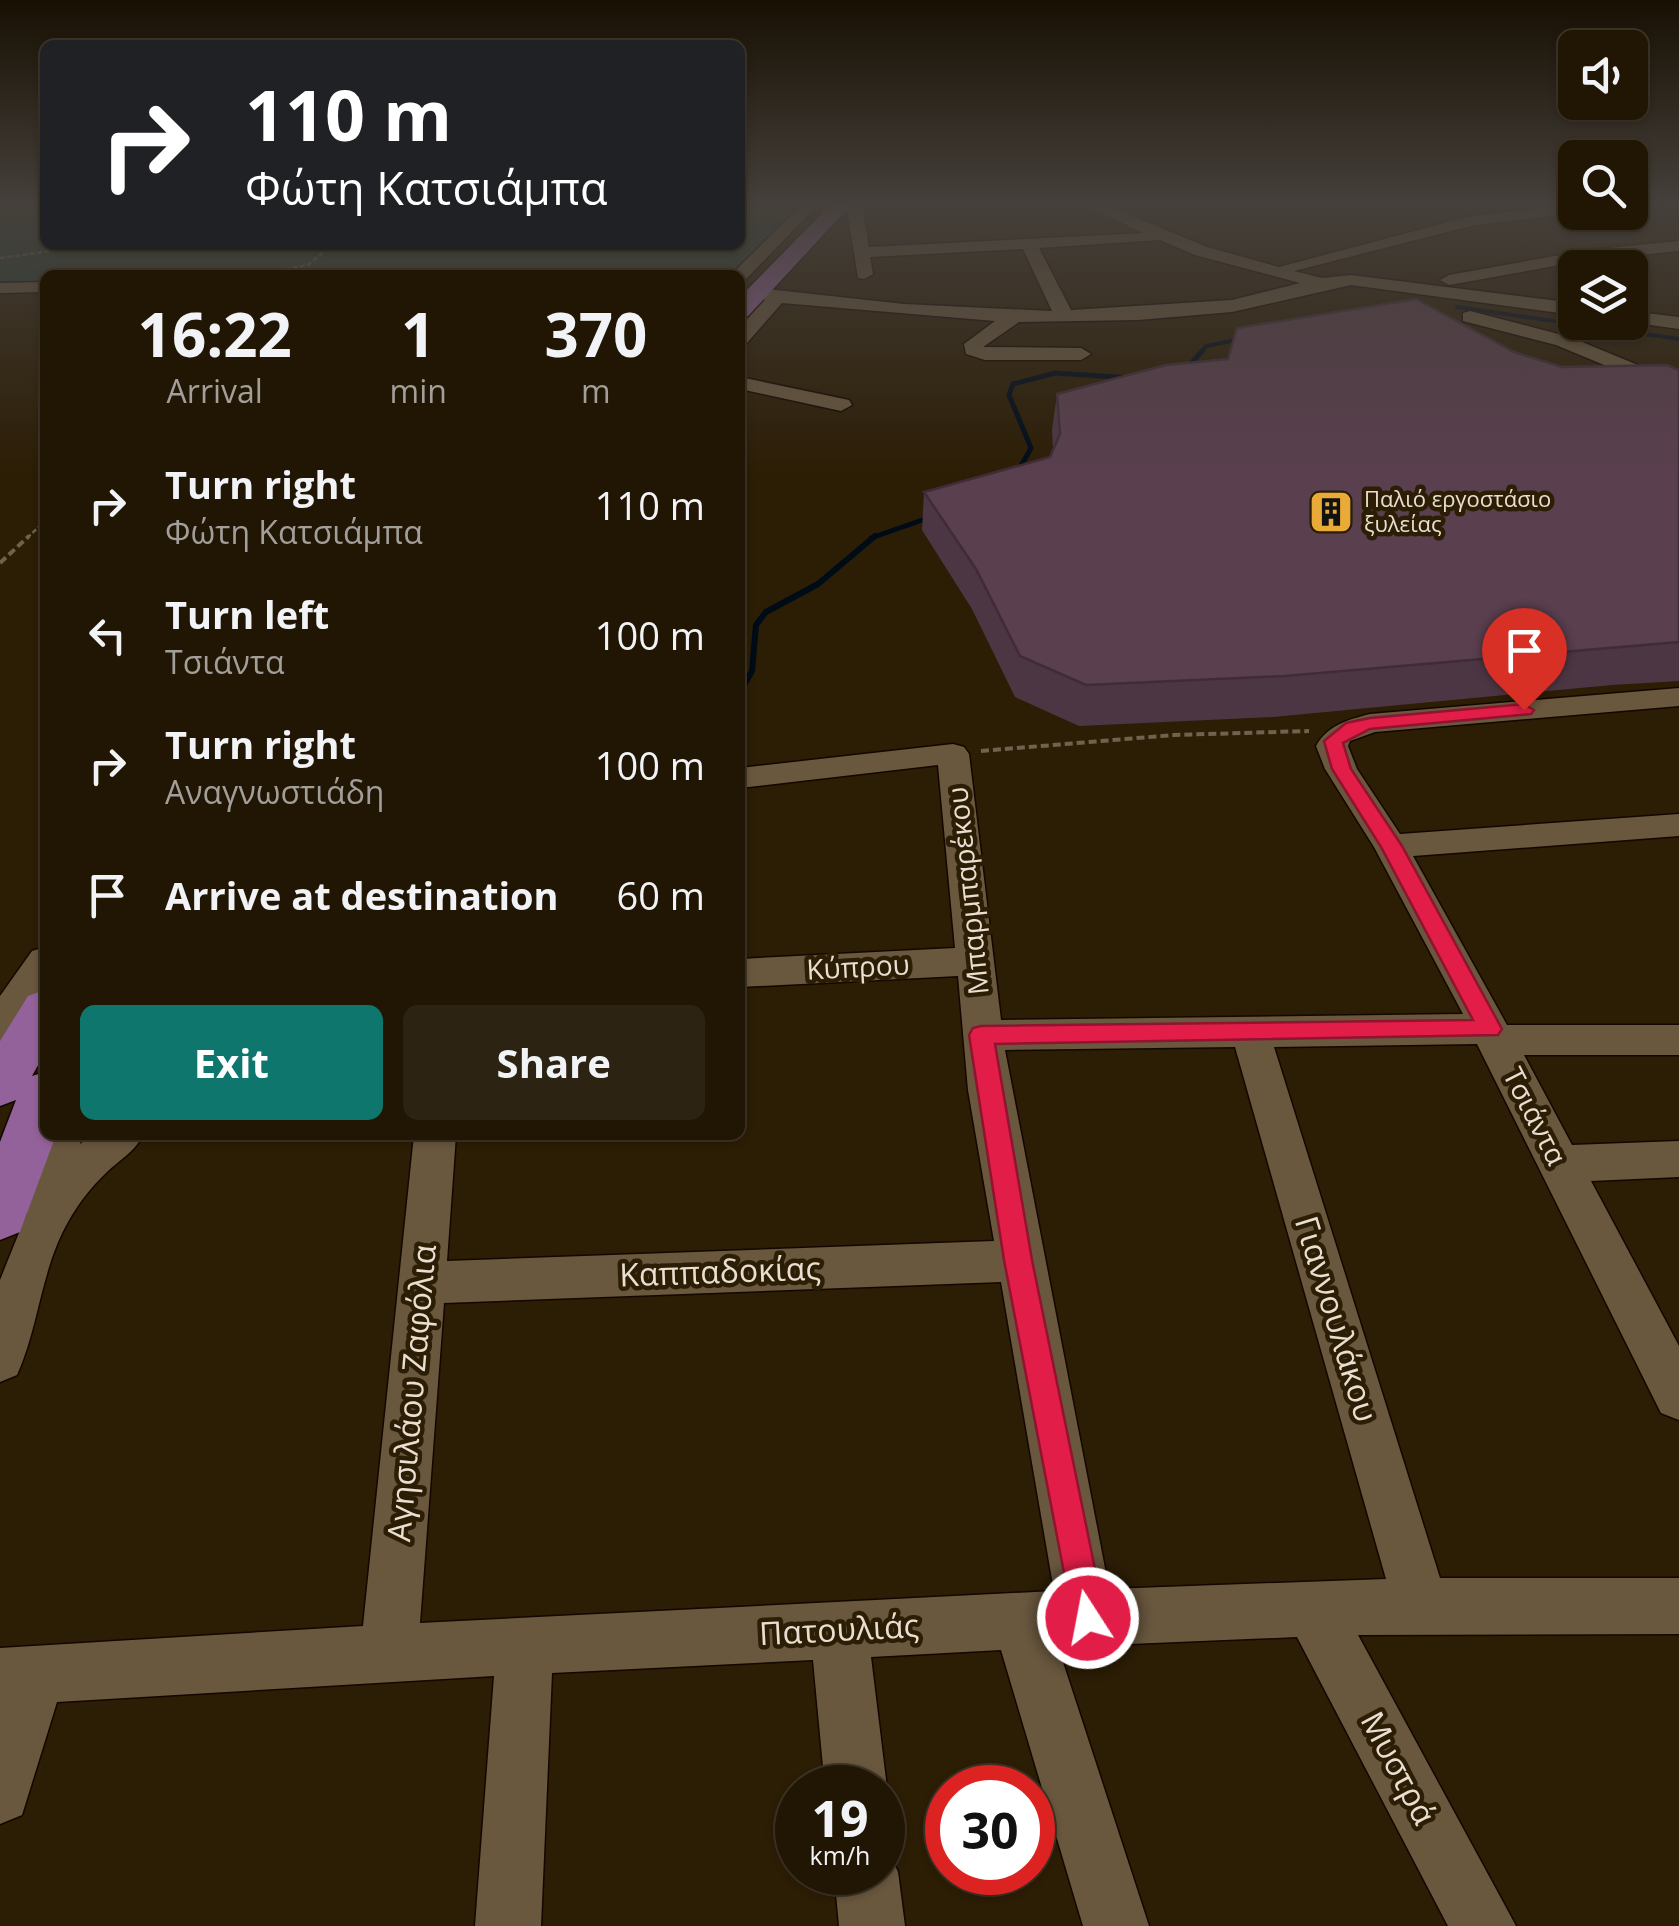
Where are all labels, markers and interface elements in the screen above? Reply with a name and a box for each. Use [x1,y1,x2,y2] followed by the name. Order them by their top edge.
[1558,30,1648,340] map controls
[1558,30,1648,120] button: sound
[245,66,452,162] text: 110 m
[80,80,210,210] icon: right
[1558,140,1648,230] button: search
[245,157,607,218] text: Φώτη Κατσιάμπα
[1558,250,1648,340] button: layers
[138,293,292,375] text: 16:22
[401,293,435,375] text: 1
[544,293,647,375] text: 370
[167,369,263,412] text: Arrival
[390,369,447,412] text: min
[581,369,611,412] text: m
[165,458,356,510] text: Turn right
[80,478,135,533] icon: right
[595,479,705,531] text: 110 m
[1364,483,1551,538] place label: Παλιό εργοστάσιο ξυλείας
[1308,489,1354,535] building icon: Παλιό εργοστάσιο ξυλείας
[165,510,423,553] text: Φώτη Κατσιάμπα
[165,588,329,640] text: Turn left
[80,608,135,663] icon: left
[1482,608,1567,711] pin
[595,609,705,661] text: 100 m
[1497,623,1552,678] icon: arrive
[165,640,285,683] text: Τσιάντα
[165,718,356,770] text: Turn right
[80,738,135,793] icon: right
[595,739,705,791] text: 100 m
[165,770,384,813] text: Αναγνωστιάδη
[937,785,997,997] street label: Μπαρμπαρέκου
[80,868,135,923] icon: arrive
[165,869,559,921] text: Arrive at destination
[616,869,705,921] text: 60 m
[805,944,910,988] street label: Κύπρου
[80,1005,383,1120] button: Exit
[403,1005,705,1120] button: Share
[1495,1060,1577,1171] street label: Τσιάντα
[1286,1211,1389,1427] street label: Γιαννουλάκου
[376,1242,445,1543] street label: Αγησιλάου Ζαφόλια
[619,1245,821,1296] street label: Καππαδοκίας
[1036,1566,1140,1670] position arrow
[758,1603,920,1654] street label: Πατουλιάς
[1352,1703,1447,1832] street label: Μυστρά
[925,1765,1055,1895] speed limit sign: 30
[811,1784,869,1852] text: 19
[810,1838,870,1872] text: km/h

